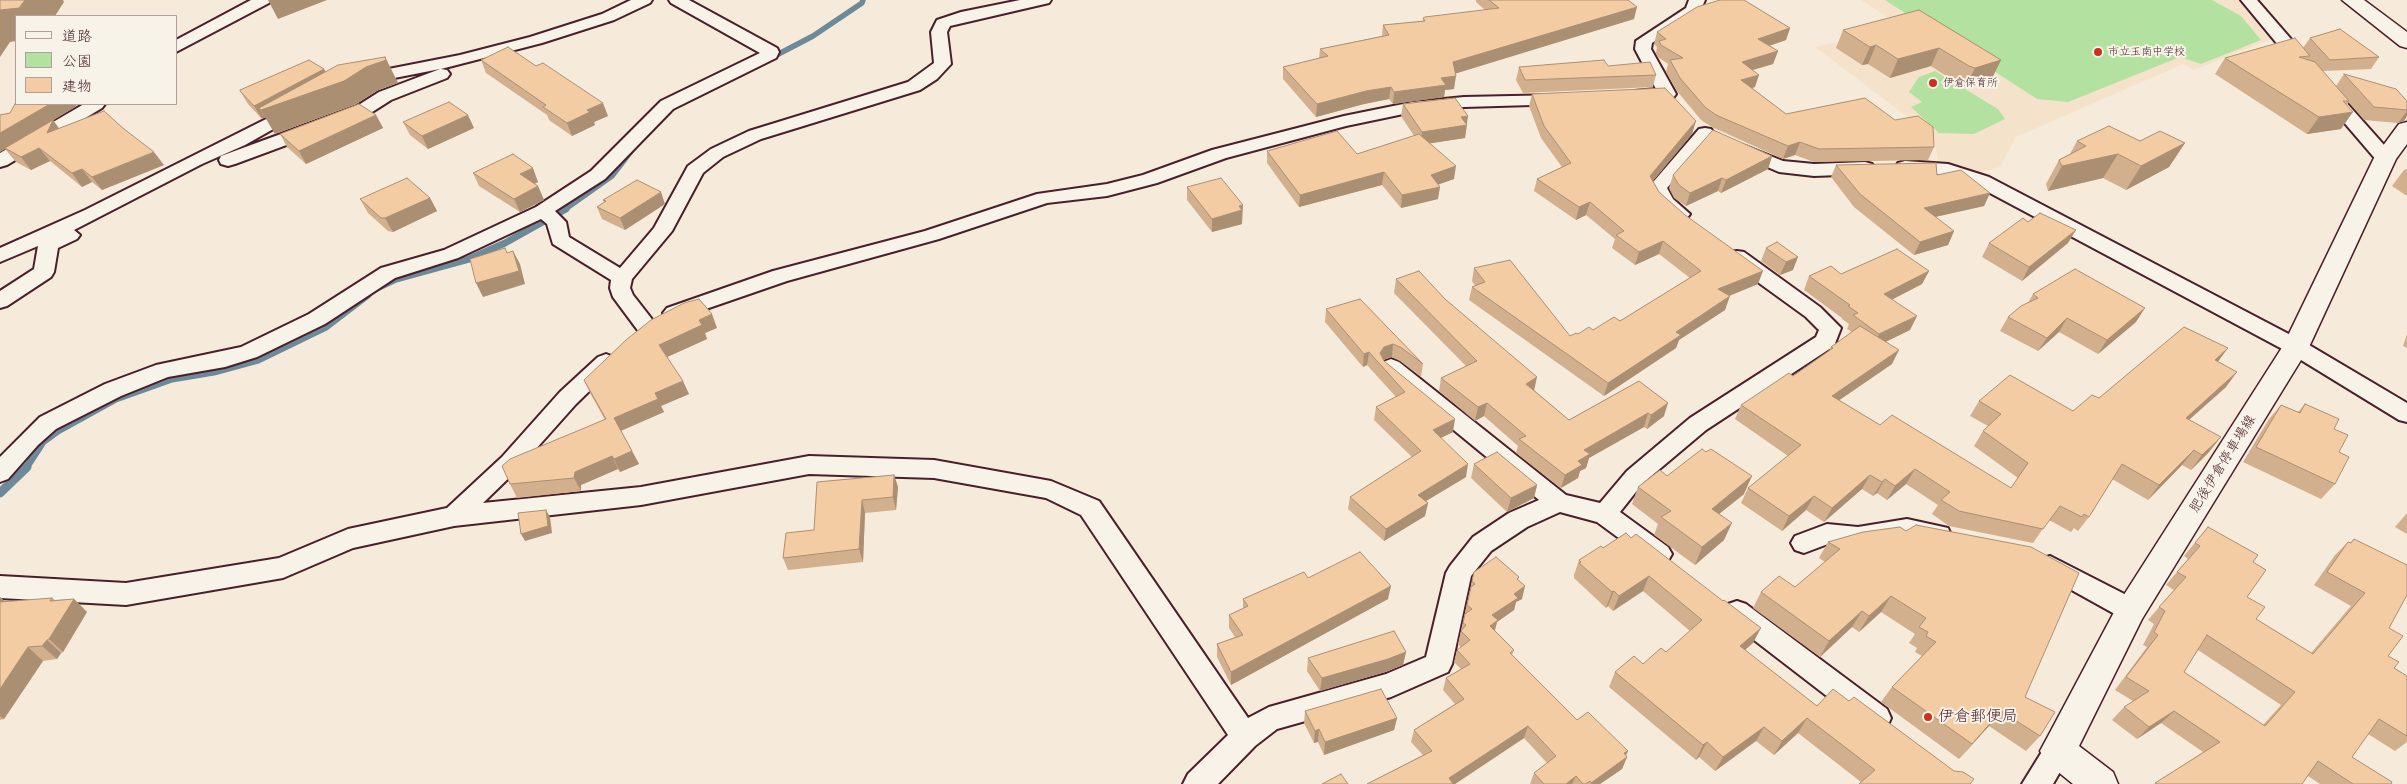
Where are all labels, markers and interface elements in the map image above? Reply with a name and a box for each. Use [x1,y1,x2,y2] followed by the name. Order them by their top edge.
[15,15,178,105] legend
[62,27,92,46] text: 道路
[2108,45,2185,59] place label: 市立玉南中学校
[2092,46,2104,58] marker: 市立玉南中学校
[62,52,92,71] text: 公園
[1943,76,1998,90] place label: 伊倉保育所
[62,77,92,96] text: 建物
[1927,77,1939,89] marker: 伊倉保育所
[2186,412,2260,516] street label: 肥後伊倉停車場線
[1938,707,2018,727] place label: 伊倉郵便局
[1922,711,1934,723] marker: 伊倉郵便局

